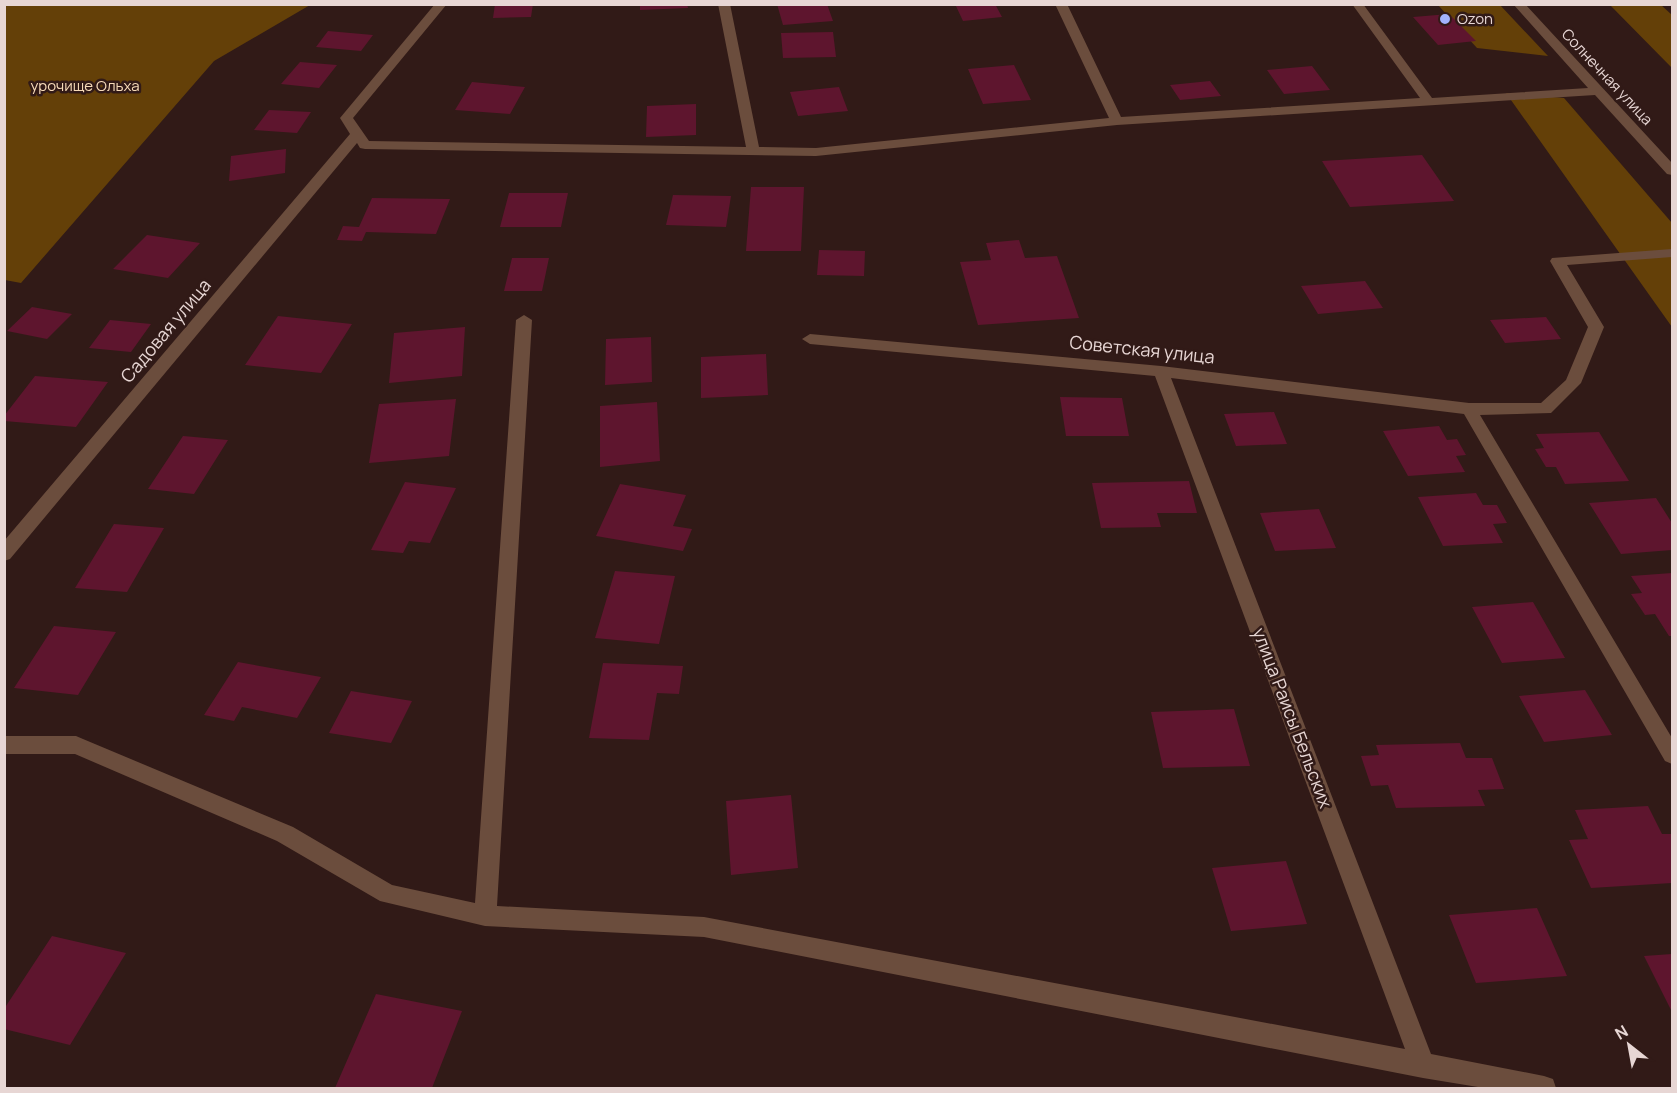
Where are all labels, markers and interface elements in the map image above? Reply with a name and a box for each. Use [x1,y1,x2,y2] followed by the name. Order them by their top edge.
[1457,8,1493,29] place label: Ozon
[1438,12,1452,26] marker: Ozon
[1557,24,1658,129] street label: Солнечная улица
[30,75,140,96] park label: урочище Ольха
[115,273,216,387] street label: Садовая улица
[1068,329,1216,369] street label: Советская улица
[1247,624,1339,812] street label: улица Раисы Бельских
[1599,1015,1659,1075] north arrow
[1611,1020,1632,1045] text: N

